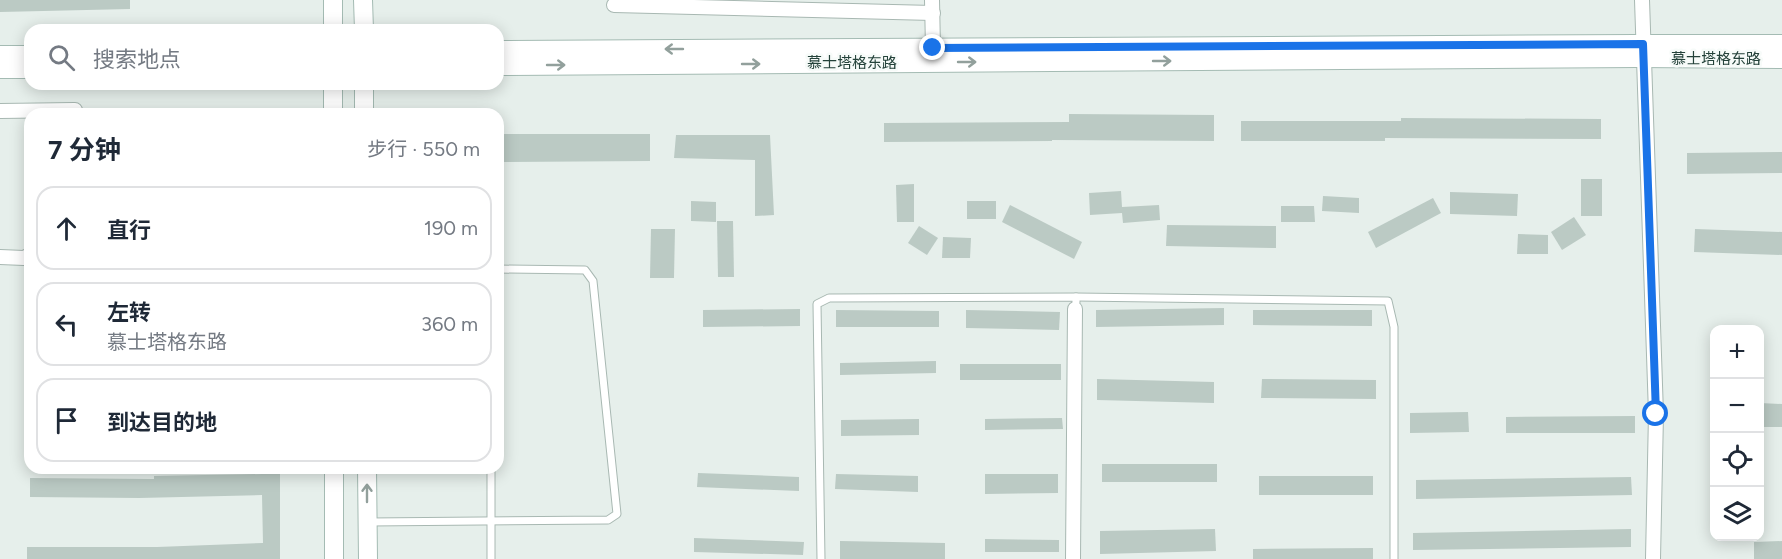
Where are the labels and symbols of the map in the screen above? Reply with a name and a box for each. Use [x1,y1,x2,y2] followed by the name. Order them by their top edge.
[919,34,945,60] route end
[664,43,684,55] one-way arrow
[1671,50,1761,68] street label: 慕士塔格东路
[807,54,897,72] street label: 慕士塔格东路
[1152,55,1172,67] one-way arrow
[957,56,977,68] one-way arrow
[741,58,761,70] one-way arrow
[546,59,566,71] one-way arrow
[1642,400,1668,426] route start
[361,483,373,503] one-way arrow

